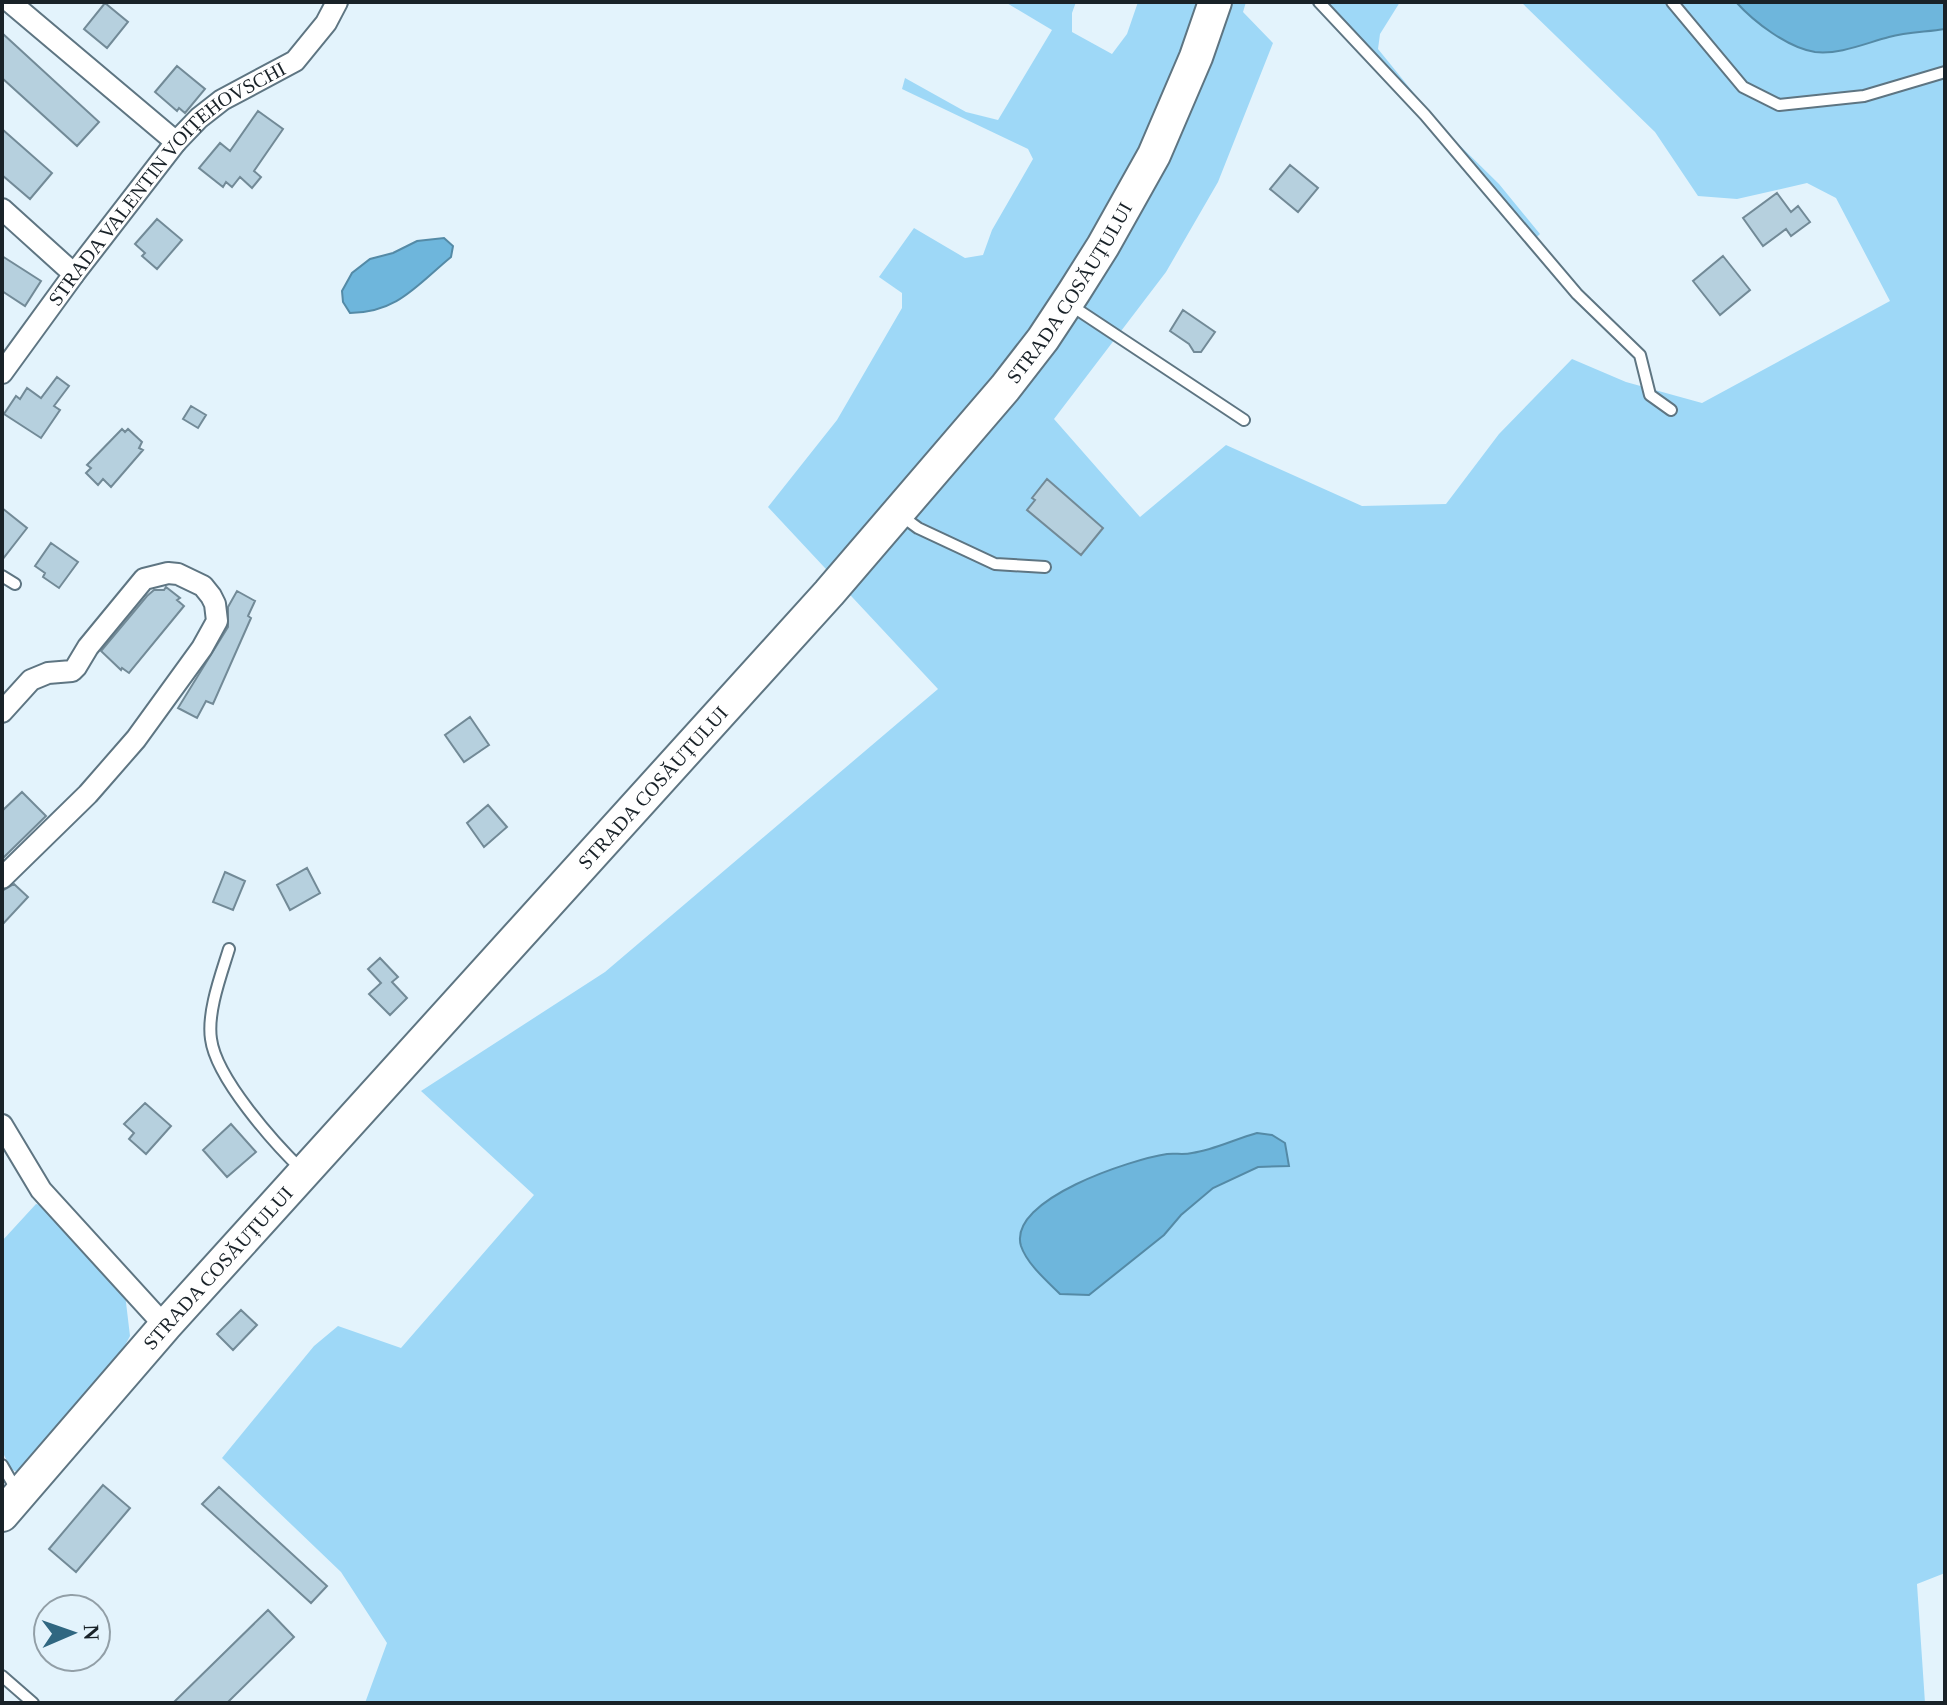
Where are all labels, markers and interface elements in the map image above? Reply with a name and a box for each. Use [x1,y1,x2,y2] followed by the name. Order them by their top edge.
[44,57,289,310] street label: STRADA VALENTIN VOIȚEHOVSCHI
[1002,198,1136,387] street label: STRADA COSĂUȚULUI
[573,702,732,873] street label: STRADA COSĂUȚULUI
[139,1182,297,1354] street label: STRADA COSĂUȚULUI
[32,1593,112,1673] north arrow
[79,1624,104,1641] text: N

